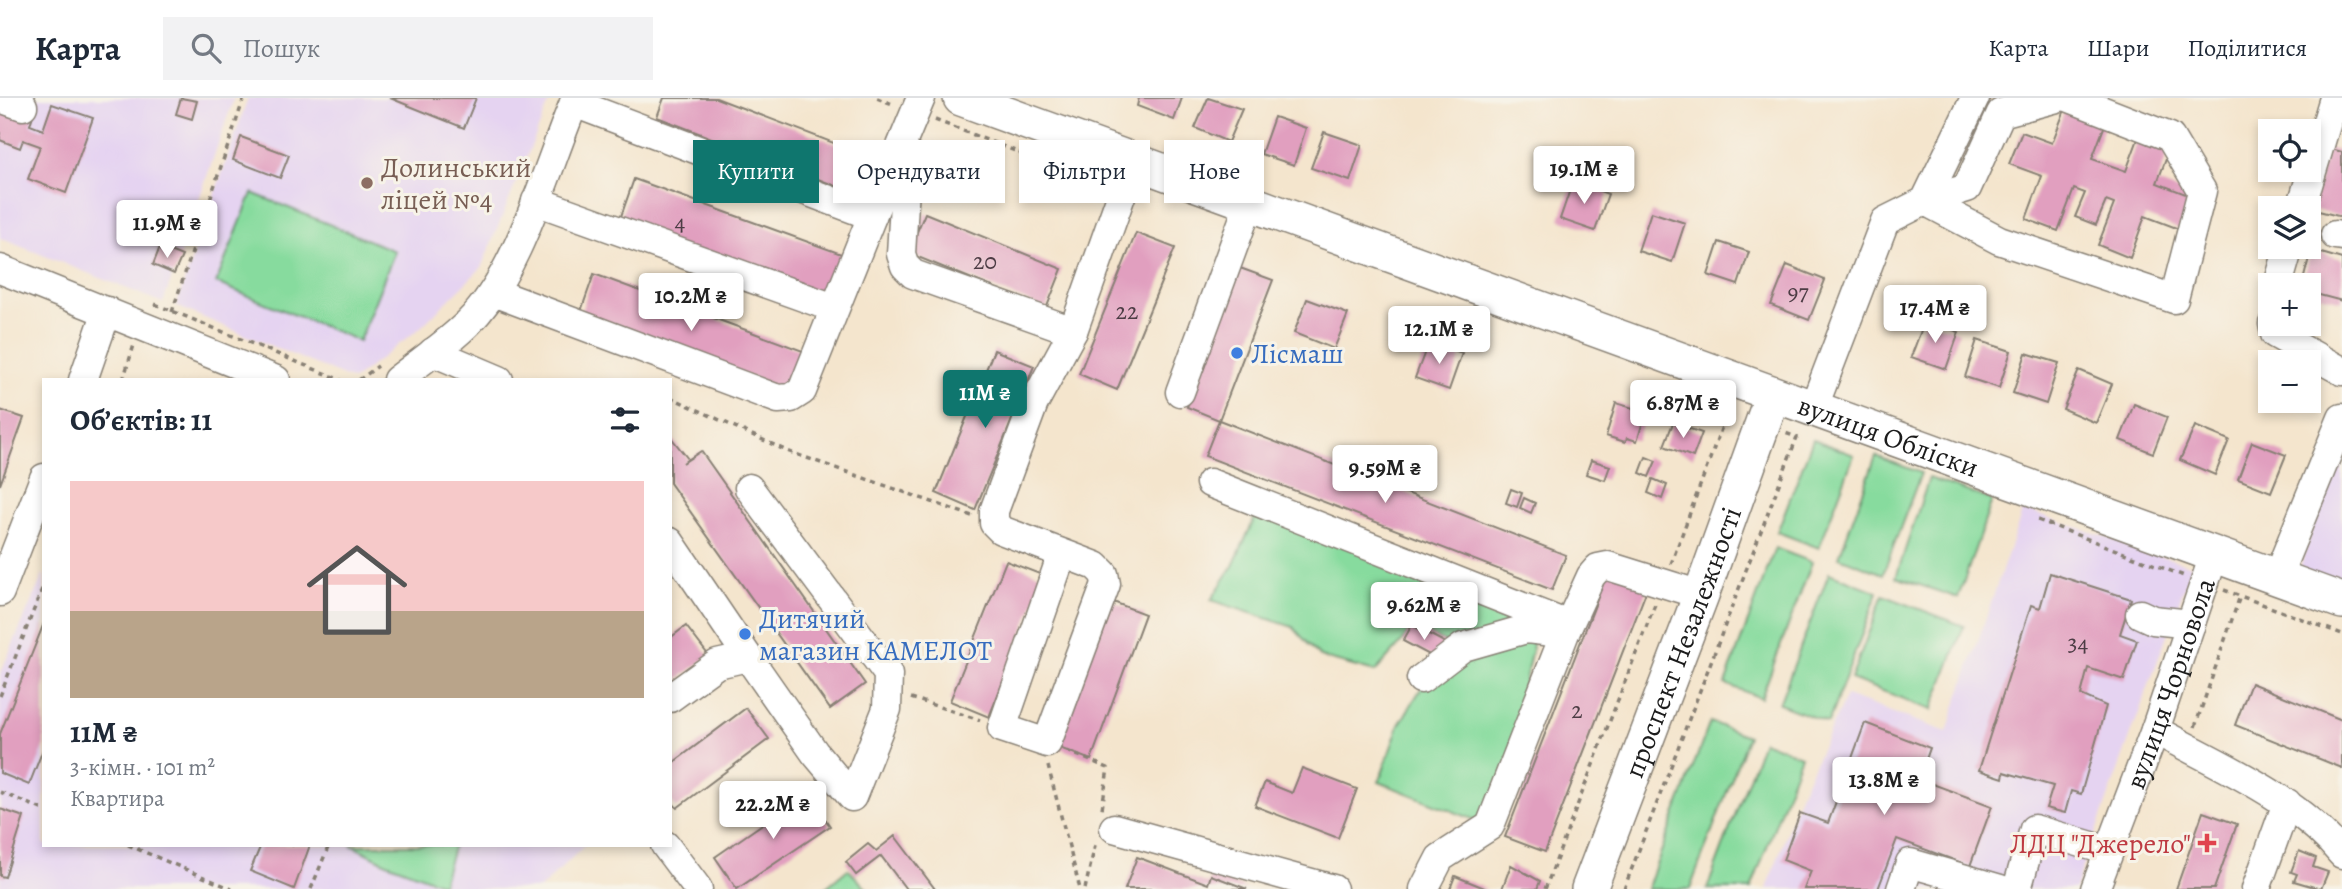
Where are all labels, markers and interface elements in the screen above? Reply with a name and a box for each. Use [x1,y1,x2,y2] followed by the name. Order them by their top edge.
[163,17,653,80] search box
[35,26,121,71] text: Карта
[187,29,225,67] icon: search
[243,31,320,66] text: Пошук
[1988,32,2049,64] text: Карта
[2087,32,2150,64] text: Шари
[2188,32,2307,64] text: Поділитися
[2258,119,2321,413] map controls
[2258,119,2321,182] button: locate
[693,140,819,203] chip: Купити
[833,140,1005,203] chip: Орендувати
[1019,140,1150,203] chip: Фільтри
[1164,140,1264,203] chip: Нове
[1519,146,1649,206] pin: 19.1M ₴
[381,149,531,219] place label: Долинський ліцей №4
[1549,153,1619,184] text: 19.1M ₴
[359,175,375,191] marker: Долинський ліцей №4
[2258,196,2321,259] button: layers
[102,200,232,260] pin: 11.9M ₴
[675,206,686,238] house number: 4
[132,207,202,238] text: 11.9M ₴
[973,245,997,277] house number: 20
[2258,273,2321,336] button: +
[626,274,756,333] pin: 10.2M ₴
[1788,276,1809,308] house number: 97
[655,280,727,311] text: 10.2M ₴
[1870,286,2000,345] pin: 17.4M ₴
[1900,292,1970,323] text: 17.4M ₴
[1116,295,1138,327] house number: 22
[1374,306,1504,366] pin: 12.1M ₴
[1404,313,1474,344] text: 12.1M ₴
[1251,335,1344,373] place label: Лісмаш
[1229,345,1245,361] marker: Лісмаш
[2258,350,2321,413] button: −
[936,370,1034,430] pin: 11M ₴
[959,377,1011,408] text: 11M ₴
[1618,380,1748,440] pin: 6.87M ₴
[1792,386,1984,487] street label: вулиця Обліски
[1646,387,1720,418] text: 6.87M ₴
[70,400,212,440] text: Об’єктів: 11
[606,401,644,439] icon: filters
[1320,446,1450,505] pin: 9.59M ₴
[1348,452,1422,483] text: 9.59M ₴
[1615,502,1751,783] street label: проспект Незалежності
[294,527,420,653] icon: home
[2116,573,2225,794] street label: вулиця Чорновола
[1359,582,1489,642] pin: 9.62M ₴
[1387,589,1461,620] text: 9.62M ₴
[759,600,992,670] place label: Дитячий магазин КАМЕЛОТ
[737,626,753,642] marker: Дитячий магазин КАМЕЛОТ
[2068,627,2089,659] house number: 34
[1571,694,1583,726] house number: 2
[70,712,138,752] text: 11M ₴
[70,752,215,783] text: 3-кімн. · 101 m²
[1819,758,1949,817] pin: 13.8M ₴
[1848,764,1920,795] text: 13.8M ₴
[708,782,838,841] pin: 22.2M ₴
[70,783,165,814] text: Квартира
[735,788,811,819] text: 22.2M ₴
[2010,825,2191,863] place label: ЛДЦ "Джерело"
[2197,833,2217,853] marker: ЛДЦ "Джерело"

